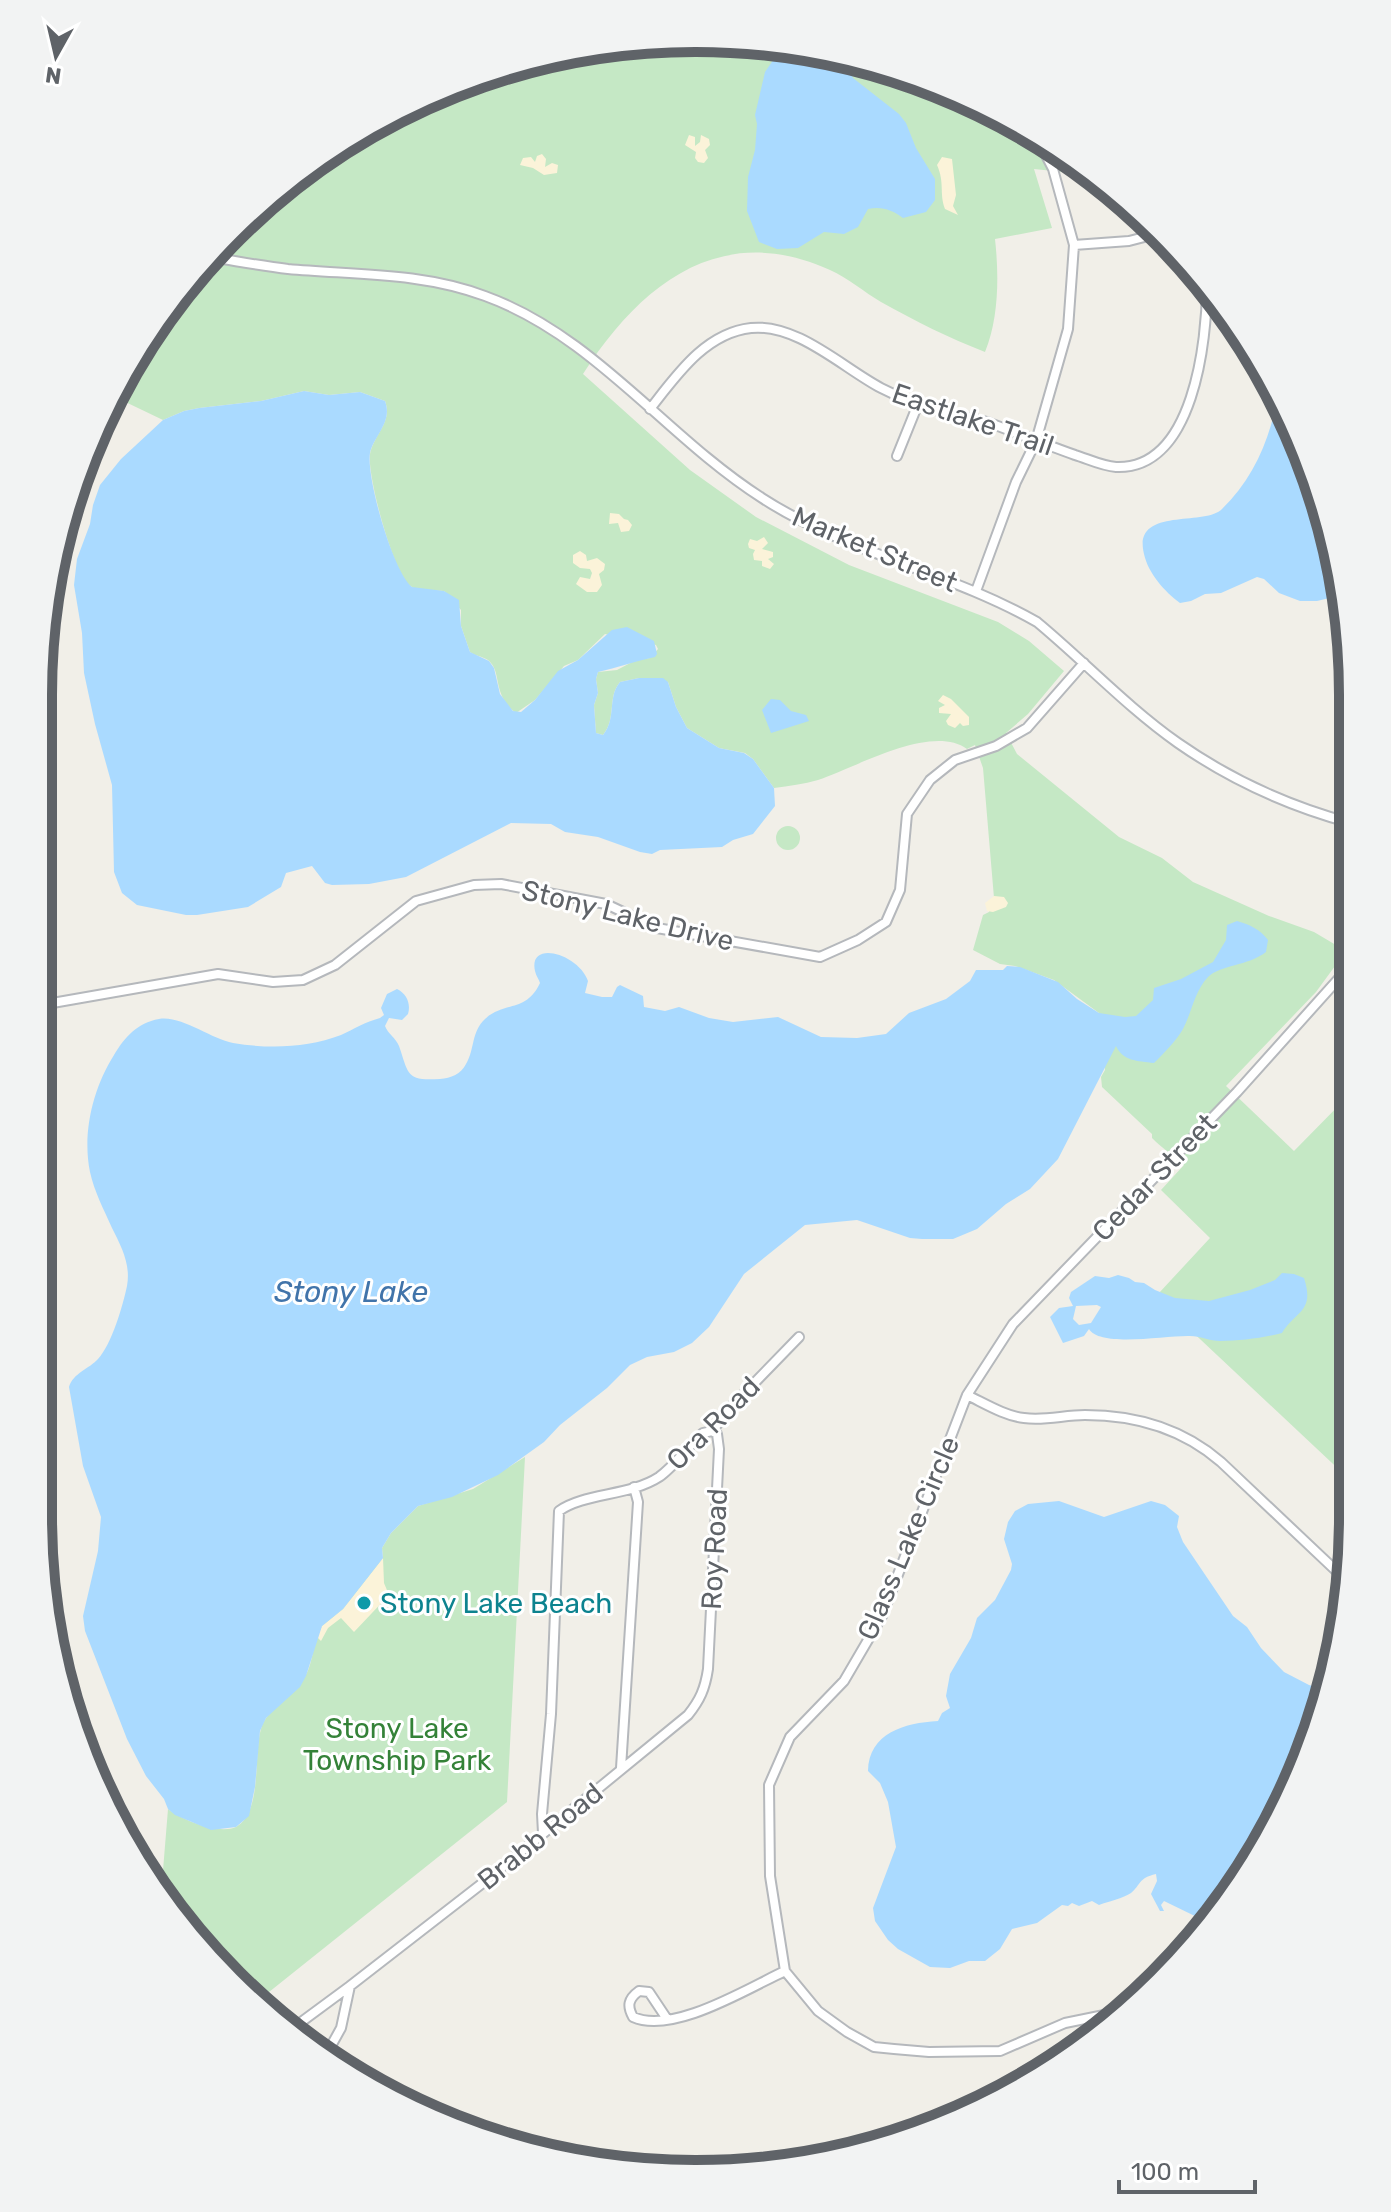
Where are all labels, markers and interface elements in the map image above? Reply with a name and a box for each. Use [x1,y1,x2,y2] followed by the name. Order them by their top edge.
[16,16,96,96] north arrow
[44,61,63,90] text: N
[888,376,1058,463] street label: Eastlake Trail
[787,500,963,599] street label: Market Street
[518,873,737,958] street label: Stony Lake Drive
[1085,1107,1223,1248] street label: Cedar Street
[274,1274,428,1310] water label: Stony Lake
[660,1370,767,1477] street label: Ora Road
[851,1431,966,1645] street label: Glass Lake Circle
[695,1487,734,1611] street label: Roy Road
[380,1587,612,1620] place label: Stony Lake Beach
[355,1594,373,1612] marker: Stony Lake Beach
[303,1712,492,1777] park label: Stony Lake Township Park
[471,1776,609,1897] street label: Brabb Road
[1119,2144,1255,2194] scale bar
[1131,2158,1199,2186] text: 100 m

